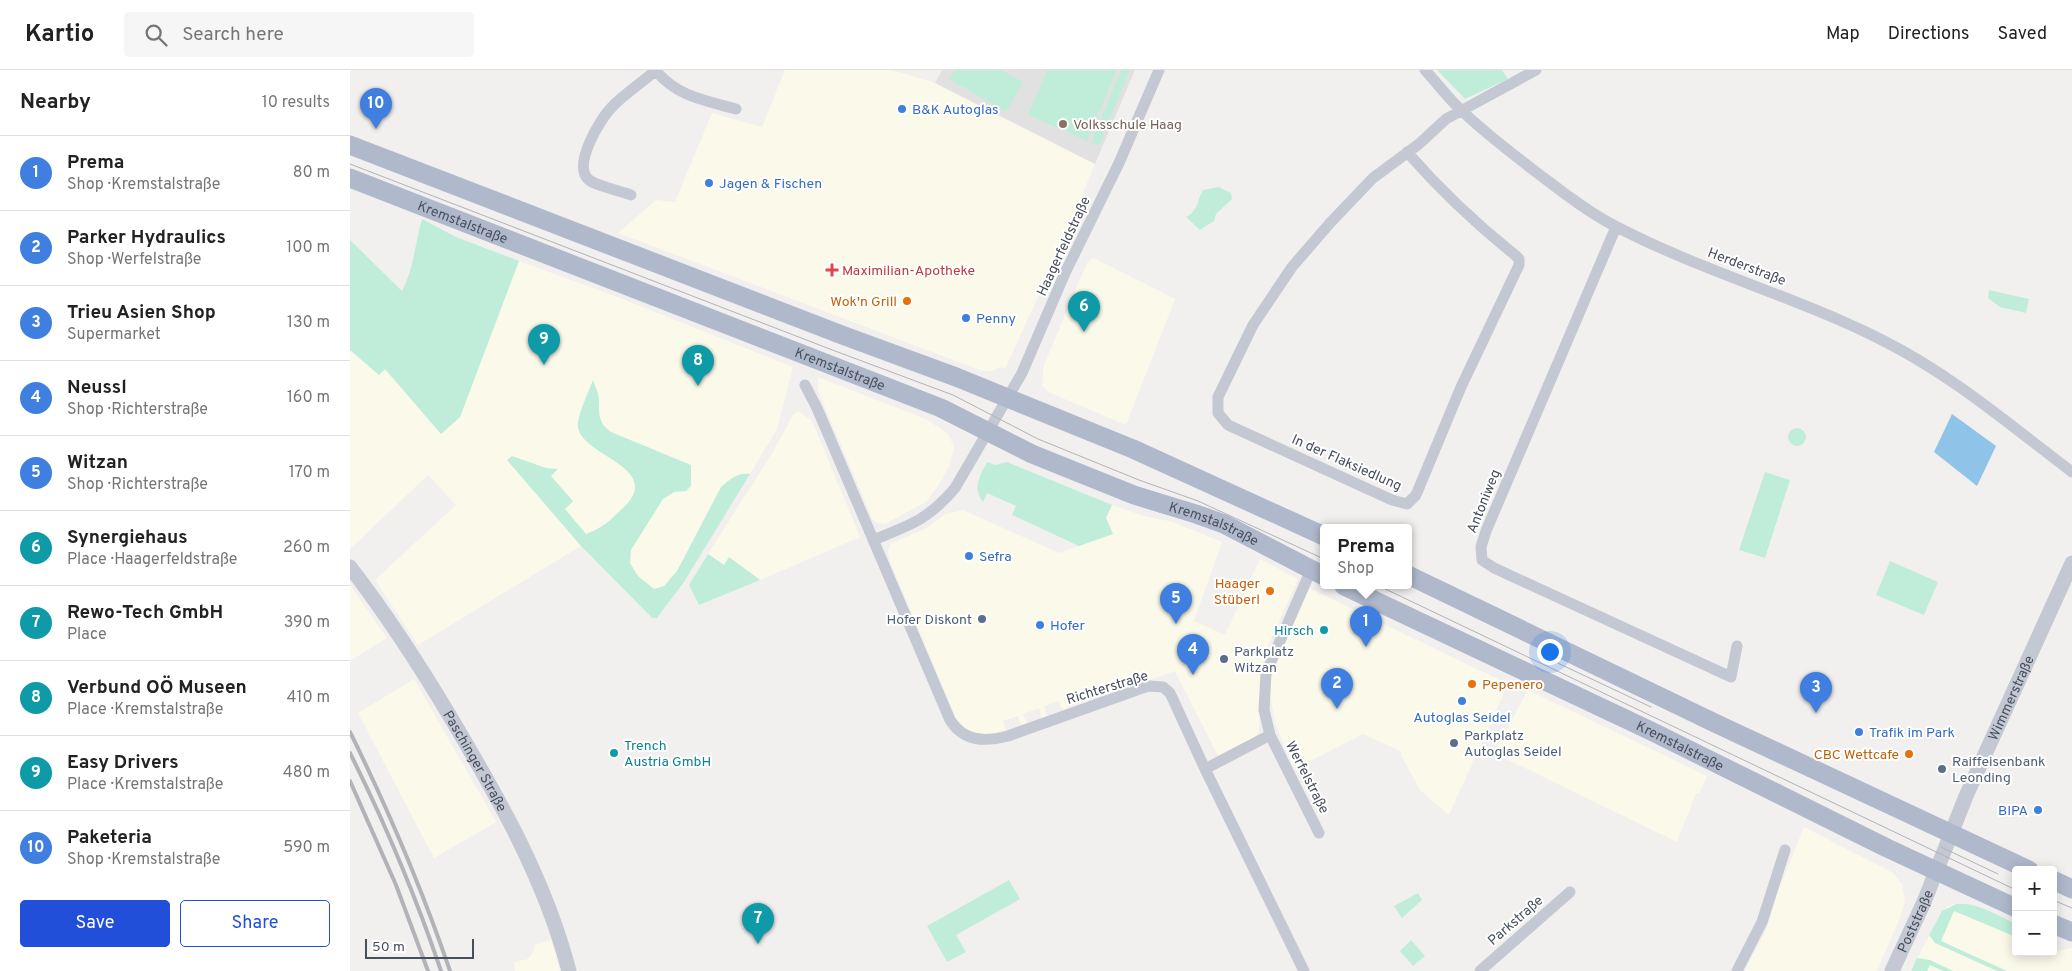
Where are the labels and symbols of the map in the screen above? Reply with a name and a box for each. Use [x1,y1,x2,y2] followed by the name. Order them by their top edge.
[360,88,392,129] pin: 10
[912,102,999,119] place label: B&K Autoglas
[896,103,908,115] marker: B&K Autoglas
[1073,117,1182,134] place label: Volksschule Haag
[1057,118,1069,130] marker: Volksschule Haag
[719,176,822,193] place label: Jagen & Fischen
[703,177,715,189] marker: Jagen & Fischen
[1034,194,1095,299] street label: Haagerfeldstraße
[415,198,510,249] street label: Kremstalstraße
[1705,245,1788,290] street label: Herderstraße
[842,263,975,280] place label: Maximilian-Apotheke
[826,264,838,276] marker: Maximilian-Apotheke
[1068,291,1100,332] pin: 6
[830,294,897,311] place label: Wok'n Grill
[901,295,913,307] marker: Wok'n Grill
[976,311,1016,328] place label: Penny
[960,312,972,324] marker: Penny
[528,324,560,365] pin: 9
[682,345,714,386] pin: 8
[792,345,887,395] street label: Kremstalstraße
[1289,431,1404,495] street label: In der Flaksiedlung
[1464,467,1505,536] street label: Antoniweg
[1167,499,1261,550] street label: Kremstalstraße
[979,549,1012,566] place label: Sefra
[963,550,975,562] marker: Sefra
[1214,576,1261,609] place label: Haager Stüberl
[1160,583,1192,624] pin: 5
[1264,585,1276,597] marker: Haager Stüberl
[1350,606,1382,647] pin: 1
[886,612,972,629] place label: Hofer Diskont
[976,613,988,625] marker: Hofer Diskont
[1050,618,1085,635] place label: Hofer
[1034,619,1046,631] marker: Hofer
[1274,623,1314,640] place label: Hirsch
[1318,624,1330,636] marker: Hirsch
[1177,634,1209,675] pin: 4
[1537,639,1563,665] your location
[1234,644,1294,677] place label: Parkplatz Witzan
[1218,653,1230,665] marker: Parkplatz Witzan
[1985,653,2039,744] street label: Wimmerstraße
[1064,668,1150,709] street label: Richterstraße
[1321,668,1353,709] pin: 2
[1800,672,1832,713] pin: 3
[1482,677,1543,694] place label: Pepenero
[1466,678,1478,690] marker: Pepenero
[1456,695,1468,707] marker: Autoglas Seidel
[438,708,510,815] street label: Paschinger Straße
[1413,710,1511,727] place label: Autoglas Seidel
[1633,718,1726,776] street label: Kremstalstraße
[1869,725,1955,742] place label: Trafik im Park
[1853,726,1865,738] marker: Trafik im Park
[1464,728,1562,761] place label: Parkplatz Autoglas Seidel
[1448,737,1460,749] marker: Parkplatz Autoglas Seidel
[624,738,711,771] place label: Trench Austria GmbH
[1281,739,1332,817] street label: Werfelstraße
[608,747,620,759] marker: Trench Austria GmbH
[1814,747,1899,764] place label: CBC Wettcafe
[1903,748,1915,760] marker: CBC Wettcafe
[1952,754,2046,787] place label: Raiffeisenbank Leonding
[1936,763,1948,775] marker: Raiffeisenbank Leonding
[1998,803,2028,820] place label: BIPA
[2032,804,2044,816] marker: BIPA
[1895,888,1938,956] street label: Poststraße
[1485,893,1547,950] street label: Parkstraße
[742,903,774,944] pin: 7
[365,936,474,959] scale bar

